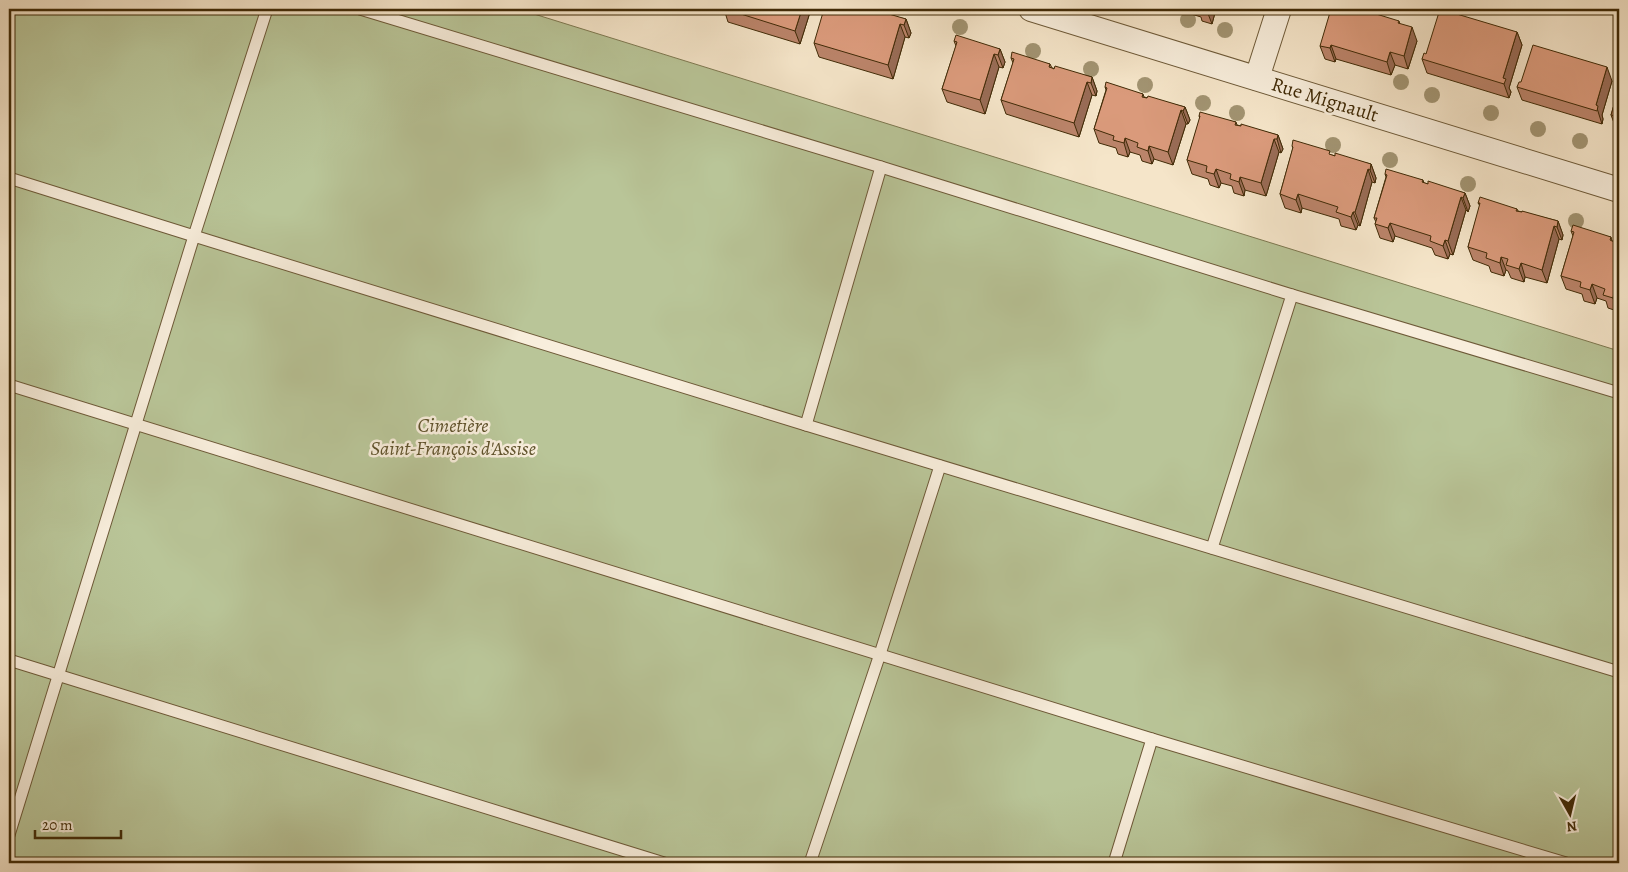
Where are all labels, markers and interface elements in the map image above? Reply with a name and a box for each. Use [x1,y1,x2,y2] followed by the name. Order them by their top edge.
[1268,70,1382,129] street label: Rue Mignault
[370,412,536,462] park label: Cimetière Saint-François d'Assise
[1546,790,1596,840] north arrow
[35,807,121,839] scale bar
[42,815,73,835] text: 20 m
[1565,816,1578,836] text: N

